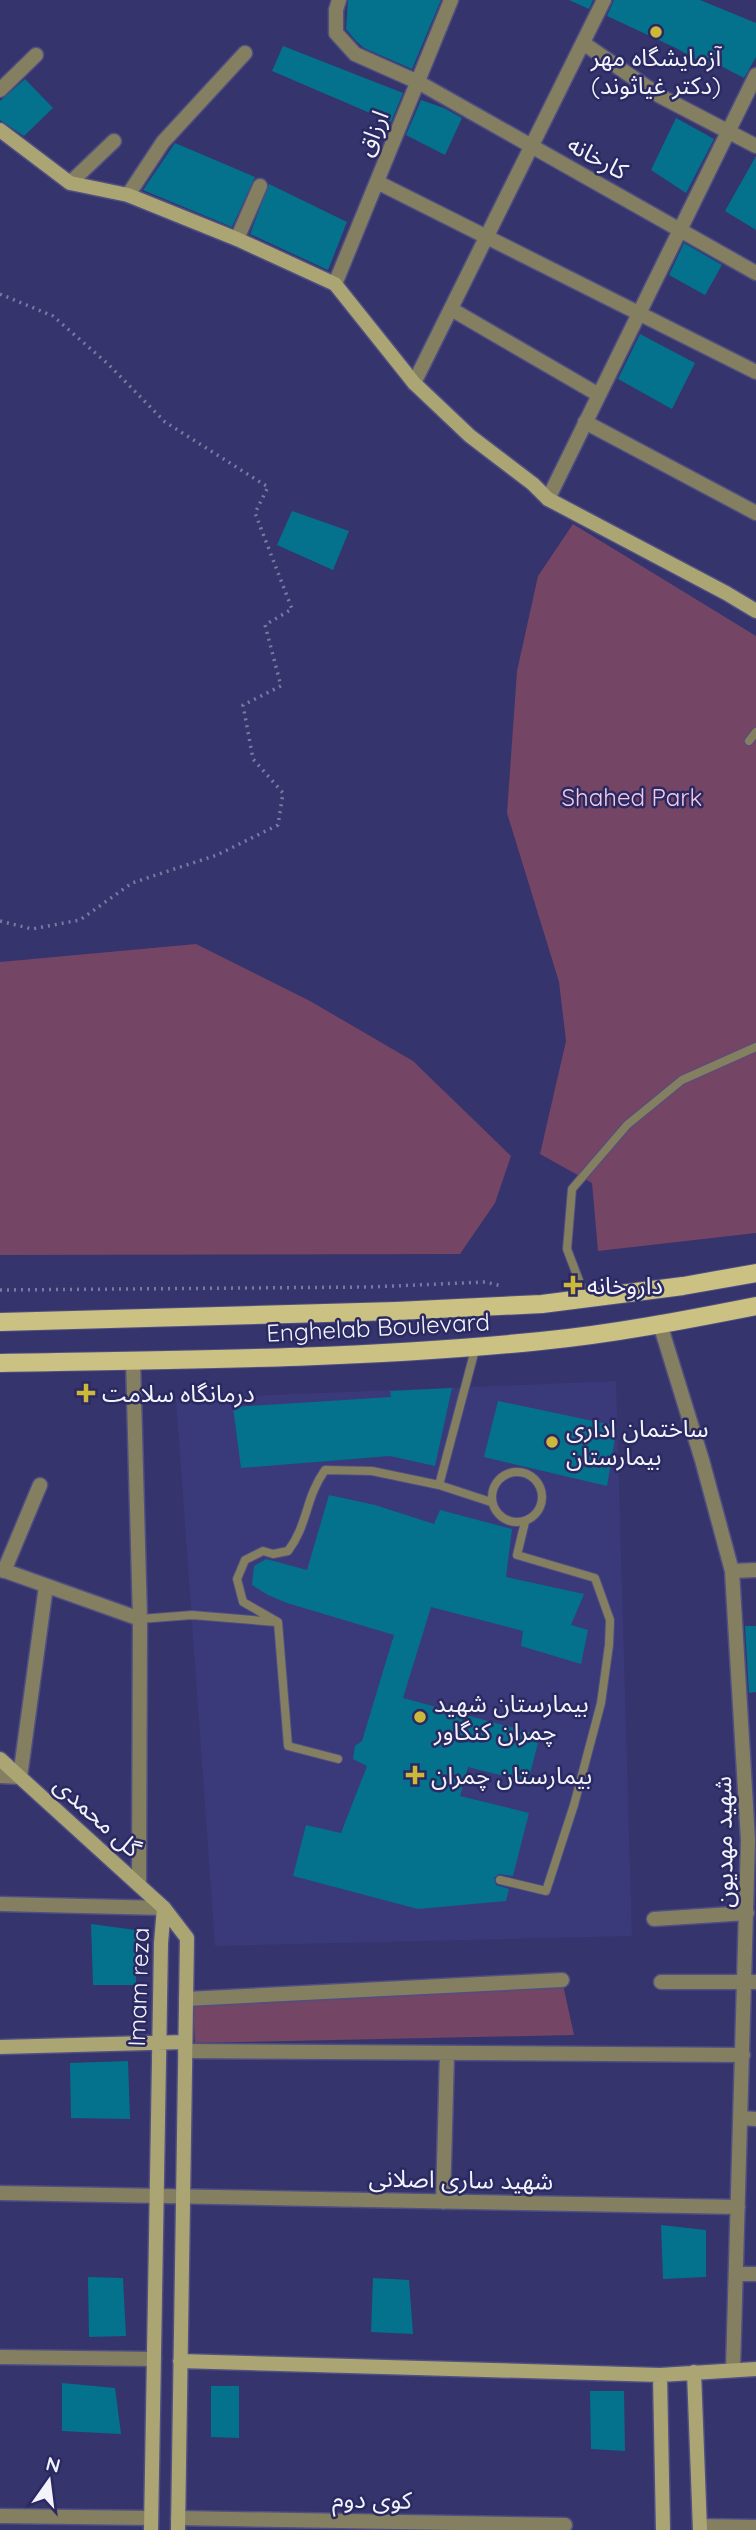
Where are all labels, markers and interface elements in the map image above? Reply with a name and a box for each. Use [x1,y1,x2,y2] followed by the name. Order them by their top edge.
[648,24,664,40] marker: آزمایشگاه مهر (دکتر غیاثوند)
[590,42,722,100] place label: آزمایشگاه مهر (دکتر غیاثوند)
[349,106,395,160] street label: ارزاق
[563,128,634,186] street label: کارخانه
[562,782,702,812] park label: Shahed Park
[587,1270,663,1300] place label: داروخانه
[565,1277,581,1293] marker: داروخانه
[265,1306,491,1348] street label: Enghelab Boulevard
[102,1378,255,1408] place label: درمانگاه سلامت
[76,1383,96,1403] marker: درمانگاه سلامت
[566,1413,709,1471] place label: ساختمان اداری بیمارستان
[544,1434,560,1450] marker: ساختمان اداری بیمارستان
[433,1688,589,1747] place label: بیمارستان شهید چمران کنگاور
[412,1709,428,1725] marker: بیمارستان شهید چمران کنگاور
[431,1760,592,1791] place label: بیمارستان چمران
[405,1765,425,1785] marker: بیمارستان چمران
[48,1769,149,1864] street label: گل محمدی
[707,1776,739,1908] street label: شهید مهدیون
[121,1927,155,2047] street label: Imam reza
[368,2162,554,2196] street label: شهید ساری اصلانی
[14,2446,84,2516] north arrow
[43,2451,63,2478] text: N
[332,2483,413,2519] street label: کوی دوم

